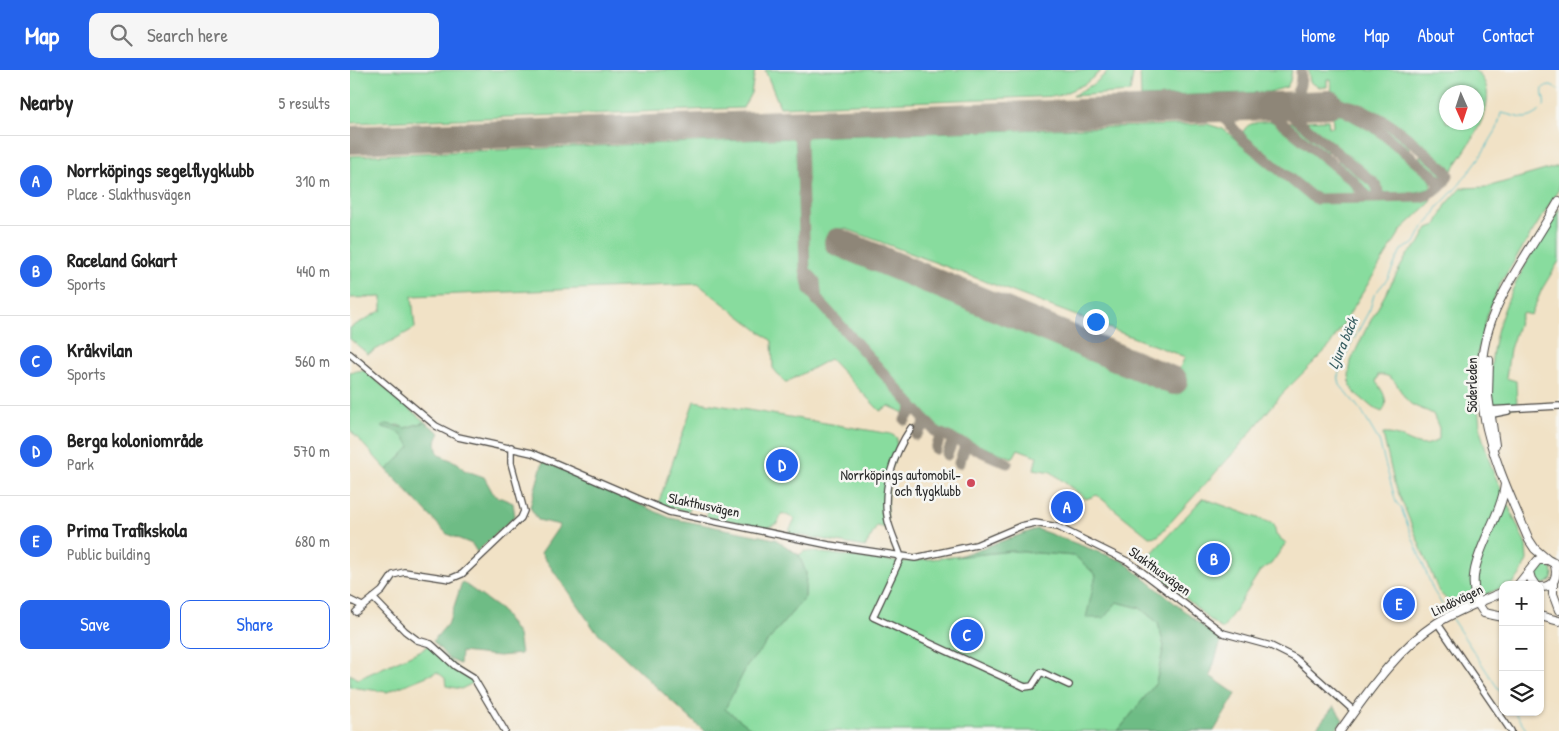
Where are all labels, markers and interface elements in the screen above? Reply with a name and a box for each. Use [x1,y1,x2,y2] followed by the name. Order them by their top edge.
[89,13,439,58] search box
[25,19,59,51] text: Map
[107,21,135,49] icon: search
[147,22,228,48] text: Search here
[1301,23,1336,48] text: Home
[1364,23,1389,48] text: Map
[1417,23,1454,48] text: About
[1482,23,1534,48] text: Contact
[1439,85,1484,130] north arrow
[20,88,73,117] text: Nearby
[279,92,330,114] text: 5 results
[67,157,254,183] text: Norrköpings segelflygklubb
[32,170,40,192] text: A
[295,170,330,192] text: 310 m
[67,183,191,205] text: Place · Slakthusvägen
[67,247,177,273] text: Raceland Gokart
[32,260,40,282] text: B
[296,260,330,282] text: 440 m
[67,273,105,295] text: Sports
[1083,309,1109,335] your location
[1322,312,1364,372] water label: Ljura bäck
[67,337,133,363] text: Kråkvilan
[32,350,40,372] text: C
[295,350,330,372] text: 560 m
[1462,357,1481,413] street label: Söderleden
[67,363,105,385] text: Sports
[67,427,203,453] text: Berga koloniområde
[32,440,40,462] text: D
[294,440,330,462] text: 570 m
[766,446,798,484] pin: D
[67,453,94,475] text: Park
[840,465,961,501] place label: Norrköpings automobil- och flygklubb
[965,477,977,489] marker: Norrköpings automobil- och flygklubb
[667,488,741,522] street label: Slakthusvägen
[1051,488,1083,526] pin: A
[67,517,187,543] text: Prima Trafikskola
[32,530,40,552] text: E
[295,530,330,552] text: 680 m
[1198,540,1230,578] pin: B
[1125,542,1195,600] street label: Slakthusvägen
[67,543,150,565] text: Public building
[1428,579,1486,621] street label: Lindövägen
[1499,581,1544,716] map controls
[1499,581,1544,626] button: +
[1383,585,1415,623] pin: E
[20,600,170,649] button: Save
[180,600,330,649] button: Share
[951,616,983,654] pin: C
[1499,626,1544,671] button: −
[1499,671,1544,716] button: layers

